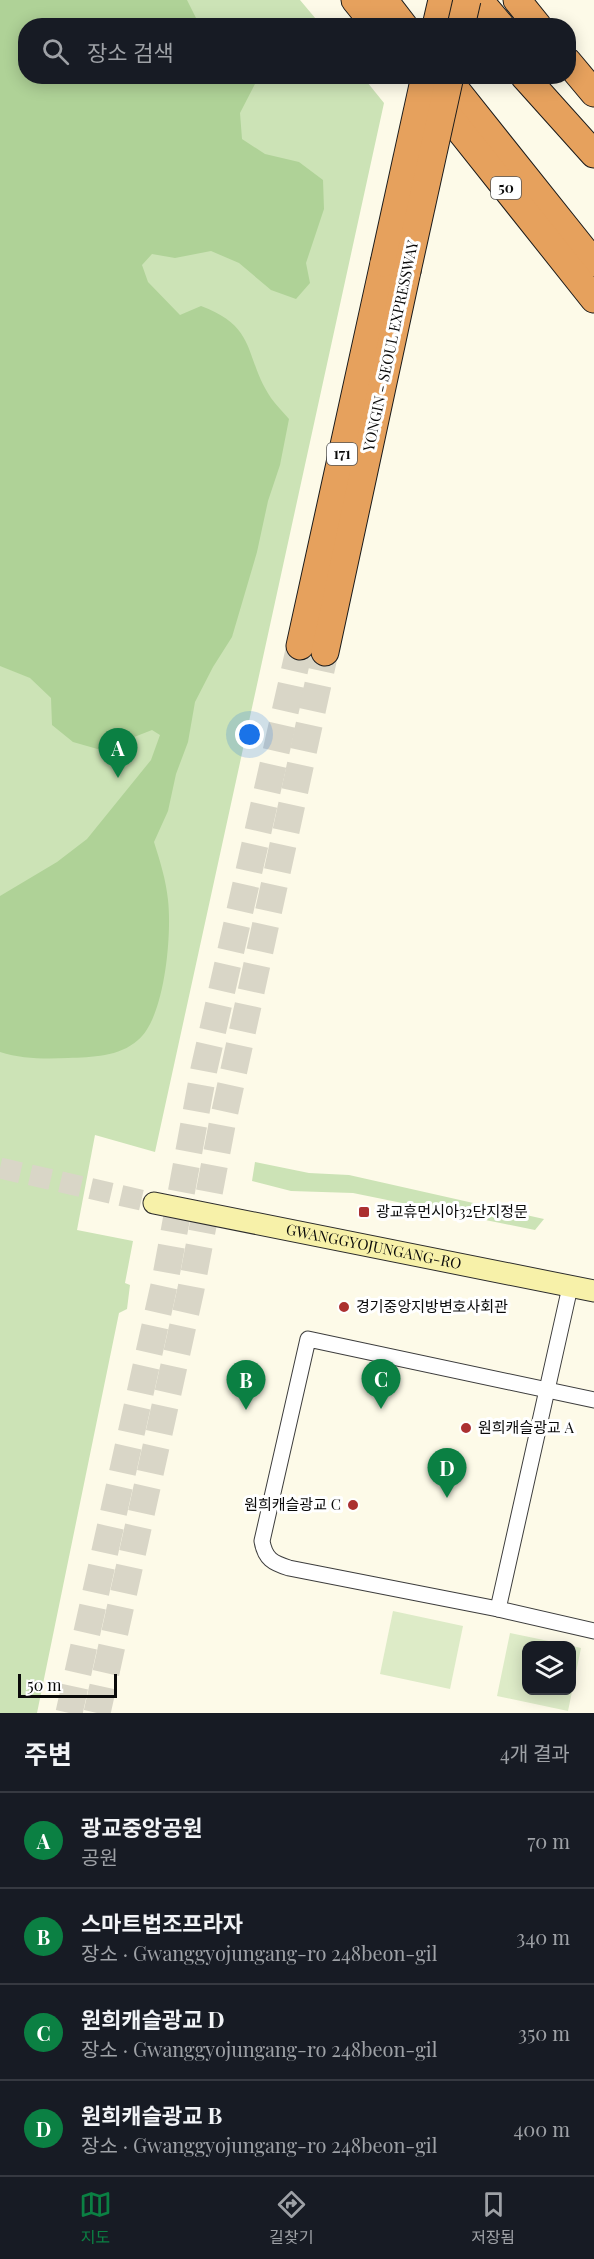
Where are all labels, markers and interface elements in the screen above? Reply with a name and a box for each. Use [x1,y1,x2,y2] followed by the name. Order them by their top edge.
[18,18,576,84] search box
[39,35,72,68] icon: search
[87,37,173,67] text: 장소 검색
[491,177,521,199] road number: 50
[358,238,422,454] street label: YONGIN - SEOUL EXPRESSWAY
[327,443,357,465] road number: 171
[235,720,264,749] your location
[98,728,138,778] pin: A
[376,1201,528,1221] place label: 광교휴먼시아32단지정문
[357,1205,371,1219] marker: 광교휴먼시아32단지정문
[284,1219,463,1273] street label: GWANGGYOJUNGANG-RO
[356,1296,508,1316] place label: 경기중앙지방변호사회관
[337,1300,351,1314] marker: 경기중앙지방변호사회관
[226,1360,266,1410] pin: B
[362,1360,400,1409] pin: C
[478,1417,575,1437] place label: 원희캐슬광교 A
[459,1421,473,1435] marker: 원희캐슬광교 A
[428,1448,466,1498] pin: D
[244,1494,341,1514] place label: 원희캐슬광교 C
[346,1498,360,1512] marker: 원희캐슬광교 C
[522,1641,576,1695] map controls
[522,1641,576,1695] button: layers
[18,1671,117,1698] scale bar
[27,1674,61,1695] text: 50 m
[24,1736,72,1771] text: 주변
[500,1739,570,1766] text: 4개 결과
[81,1812,202,1842] text: 광교중앙공원
[37,1827,50,1854] text: A
[527,1827,570,1854] text: 70 m
[81,1843,118,1870] text: 공원
[81,1908,243,1938] text: 스마트법조프라자
[37,1923,50,1950] text: B
[516,1923,570,1950] text: 340 m
[81,1939,437,1966] text: 장소 · Gwanggyojungang-ro 248beon-gil
[81,2004,225,2034] text: 원희캐슬광교 D
[36,2019,51,2046] text: C
[518,2019,570,2046] text: 350 m
[81,2035,437,2062] text: 장소 · Gwanggyojungang-ro 248beon-gil
[81,2100,222,2130] text: 원희캐슬광교 B
[36,2115,51,2142] text: D
[513,2115,570,2142] text: 400 m
[81,2131,437,2158] text: 장소 · Gwanggyojungang-ro 248beon-gil
[79,2188,112,2248] tab: 지도
[269,2188,313,2248] tab: 길찾기
[471,2188,515,2248] tab: 저장됨

